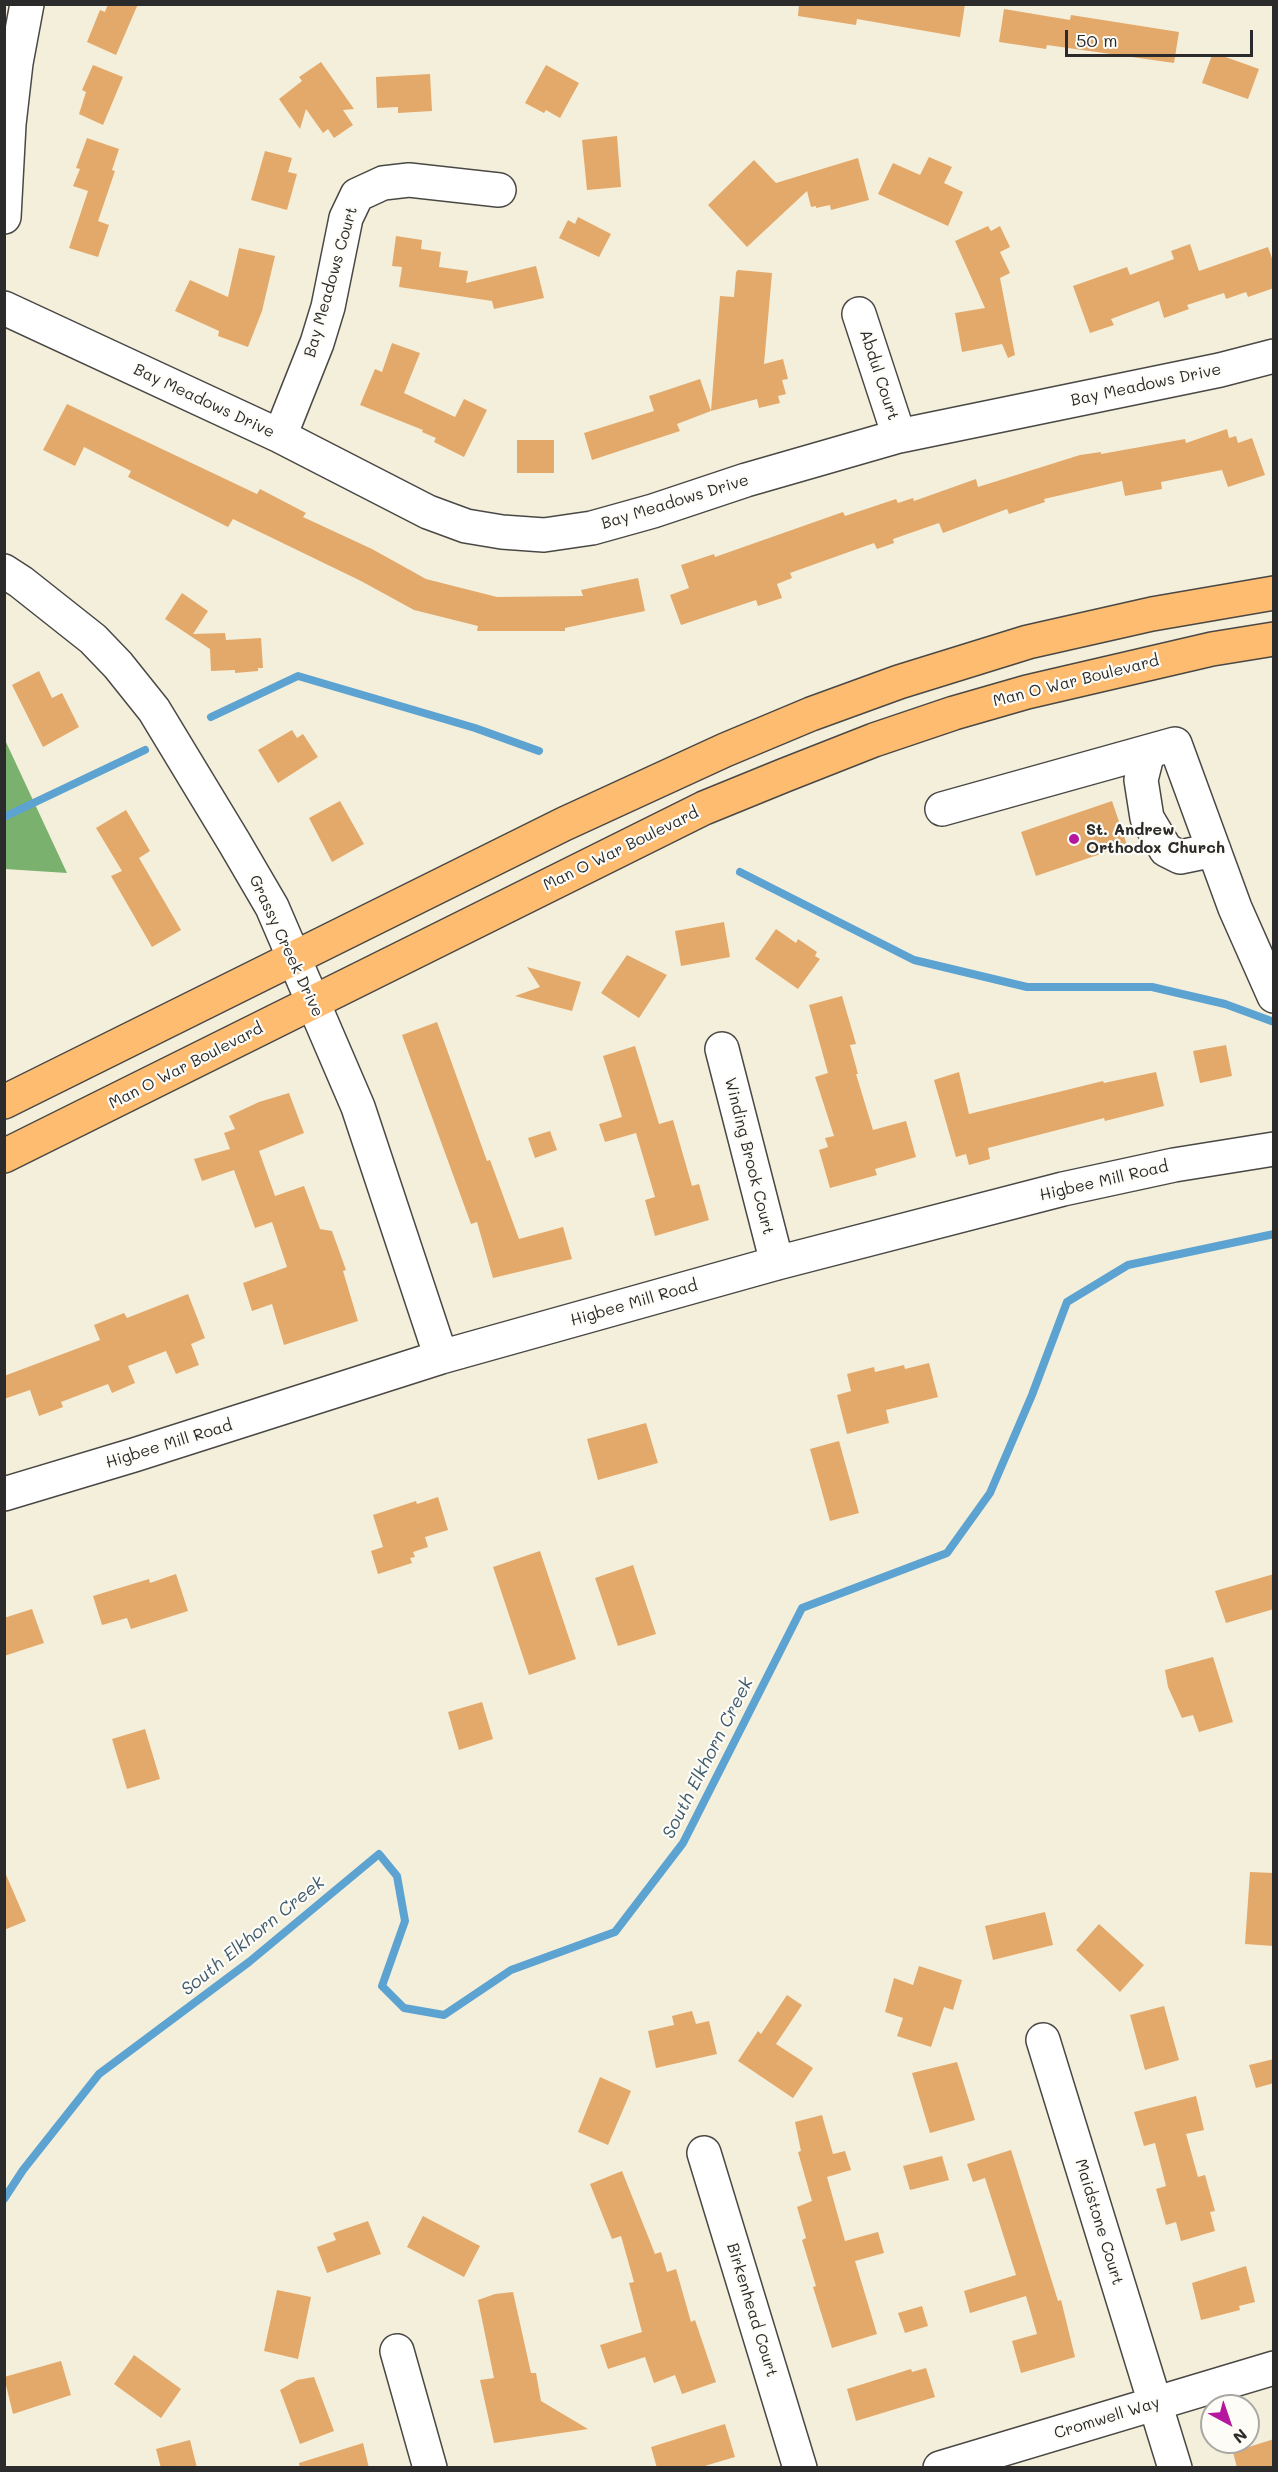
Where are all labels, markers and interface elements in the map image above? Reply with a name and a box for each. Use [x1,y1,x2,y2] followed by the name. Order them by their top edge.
[1068,18,1256,56] scale bar
[1076,28,1118,52] text: 50 m
[300,205,362,359] street label: Bay Meadows Court
[855,327,903,423] street label: Abdul Court
[131,360,277,442] street label: Bay Meadows Drive
[1069,360,1223,410] street label: Bay Meadows Drive
[599,470,751,534] street label: Bay Meadows Drive
[991,651,1161,711] street label: Man O War Boulevard
[540,803,702,895] street label: Man O War Boulevard
[1086,820,1225,858] place label: St. Andrew Orthodox Church
[1067,832,1081,846] marker: St. Andrew Orthodox Church
[245,872,327,1020] street label: Grassy Creek Drive
[106,1019,266,1113] street label: Man O War Boulevard
[720,1075,778,1237] street label: Winding Brook Court
[1038,1157,1170,1205] street label: Higbee Mill Road
[568,1276,700,1330] street label: Higbee Mill Road
[103,1416,235,1472] street label: Higbee Mill Road
[658,1674,758,1842] water label: South Elkhorn Creek
[177,1872,329,2000] water label: South Elkhorn Creek
[1071,2157,1127,2287] street label: Maidstone Court
[722,2241,782,2379] street label: Birkenhead Court
[1052,2393,1162,2443] street label: Cromwell Way
[1200,2394,1260,2454] north arrow
[1229,2425,1252,2449] text: N

